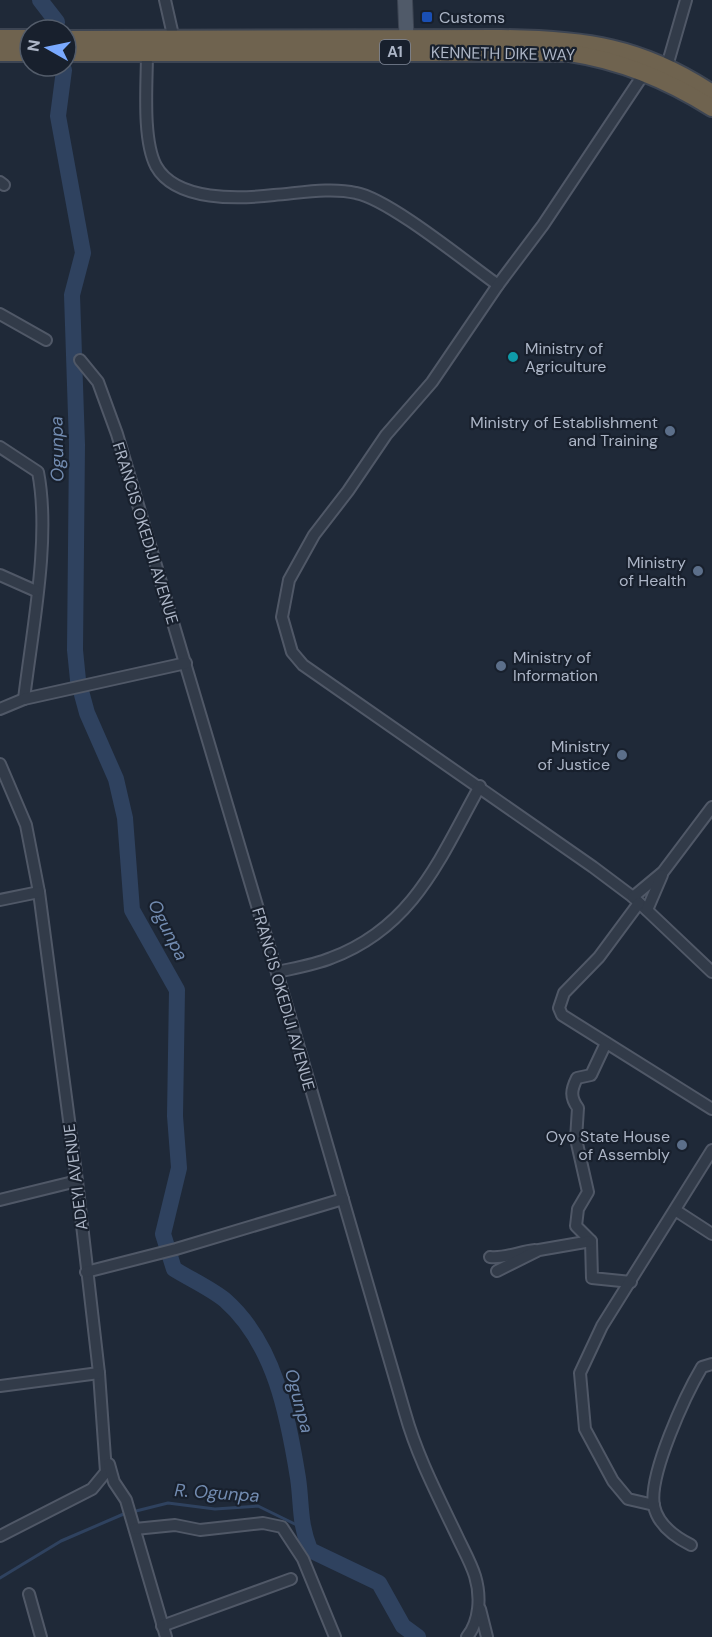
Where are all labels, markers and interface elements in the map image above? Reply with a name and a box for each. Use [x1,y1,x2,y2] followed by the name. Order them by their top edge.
[439,7,505,28] place label: Customs
[420,10,434,24] marker: Customs
[18,18,78,78] north arrow
[22,38,45,53] text: N
[380,40,410,64] road number: A1
[431,42,575,65] street label: KENNETH DIKE WAY
[525,338,606,377] place label: Ministry of Agriculture
[506,350,520,364] marker: Ministry of Agriculture
[470,412,658,451] place label: Ministry of Establishment and Training
[44,416,70,482] water label: Ogunpa
[663,424,677,438] marker: Ministry of Establishment and Training
[108,439,183,627] street label: FRANCIS OKEDIJI AVENUE
[619,552,686,591] place label: Ministry of Health
[691,564,705,578] marker: Ministry of Health
[513,647,598,686] place label: Ministry of Information
[494,659,508,673] marker: Ministry of Information
[538,736,610,775] place label: Ministry of Justice
[615,748,629,762] marker: Ministry of Justice
[142,895,194,965] water label: Ogunpa
[247,905,320,1093] street label: FRANCIS OKEDIJI AVENUE
[59,1122,92,1231] street label: ADEYI AVENUE
[546,1126,670,1165] place label: Oyo State House of Assembly
[675,1138,689,1152] marker: Oyo State House of Assembly
[279,1366,319,1436] water label: Ogunpa
[174,1478,260,1508] water label: R. Ogunpa

